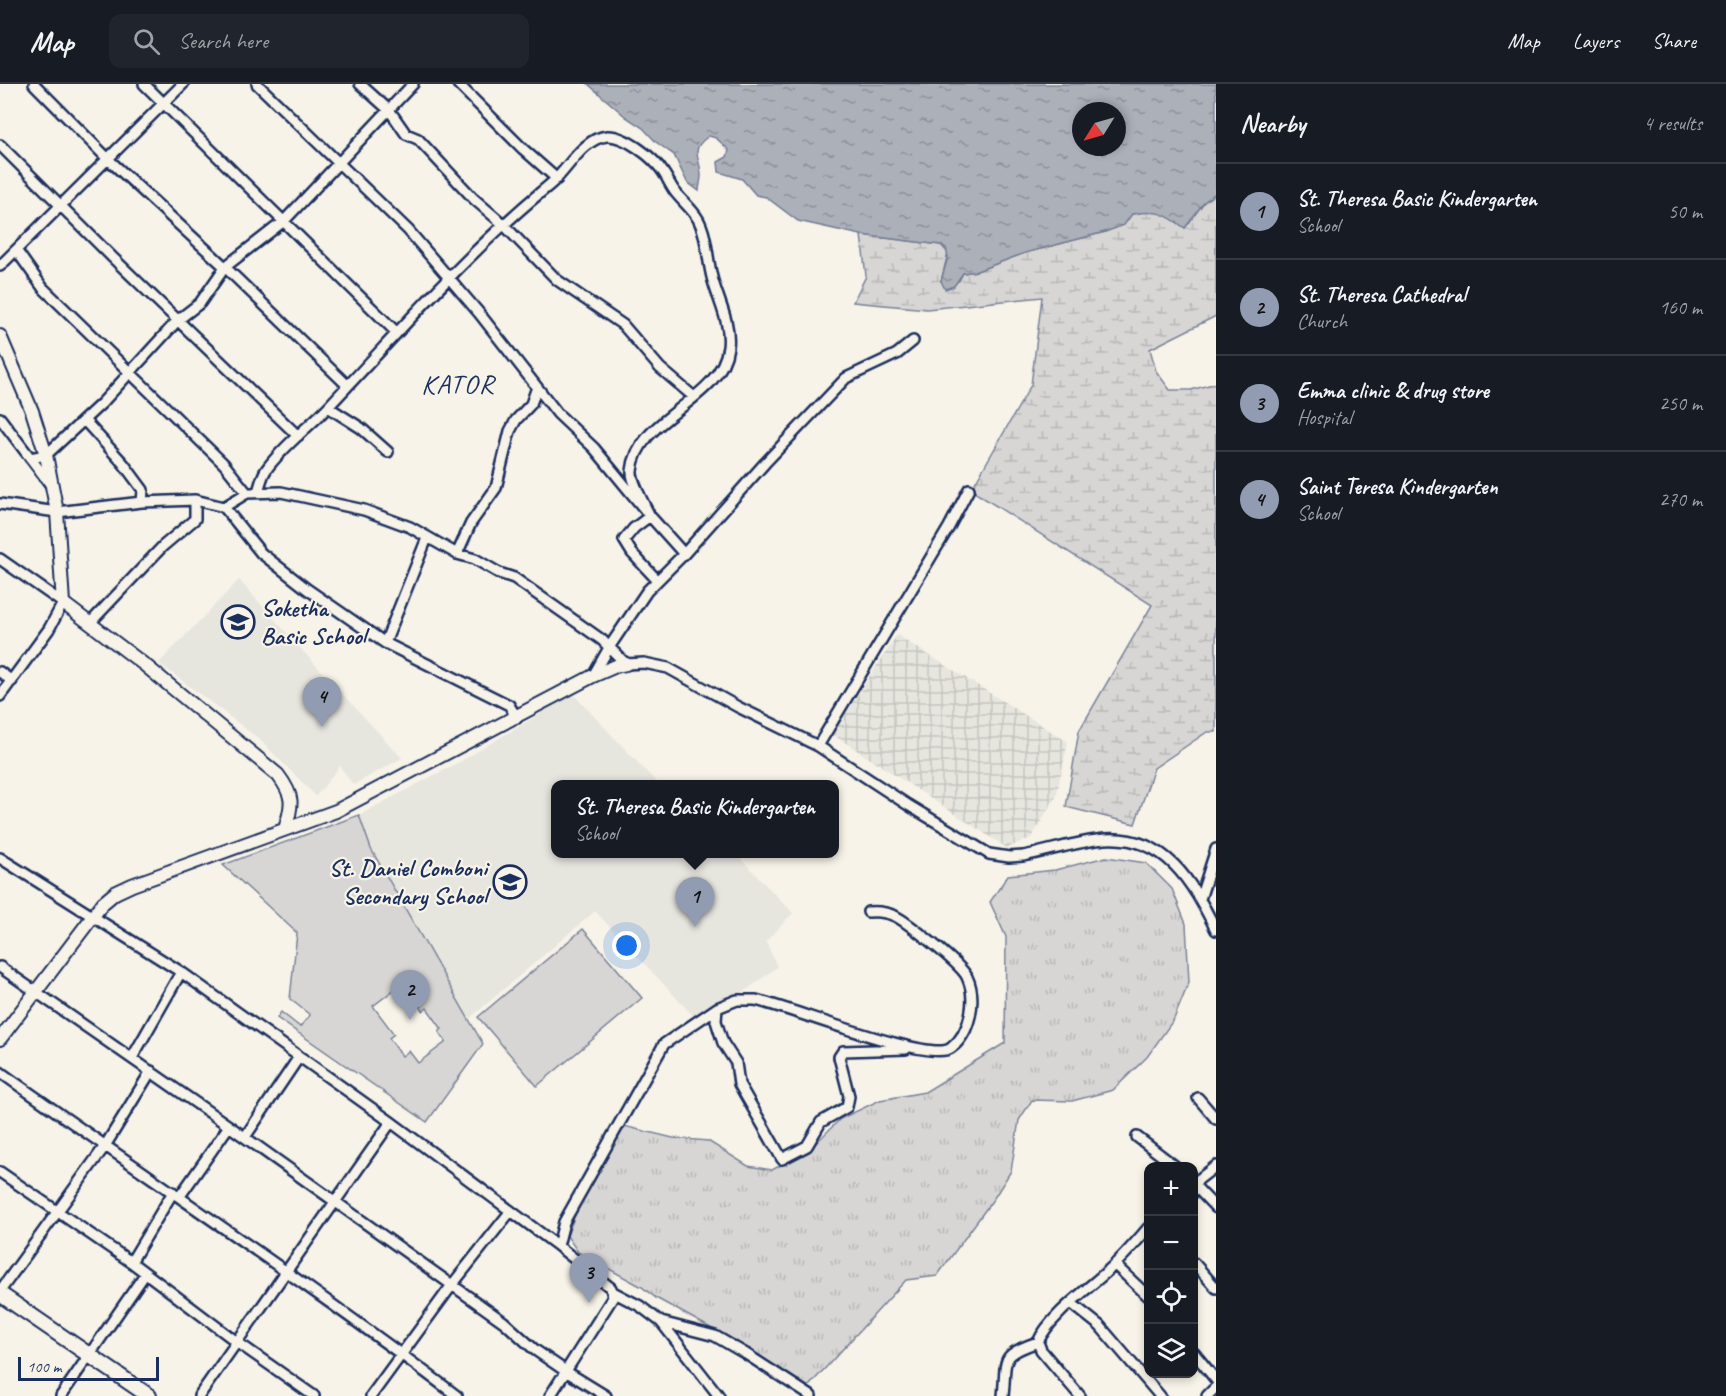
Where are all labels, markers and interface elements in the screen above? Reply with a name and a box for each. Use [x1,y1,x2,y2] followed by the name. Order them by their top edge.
[109,14,529,68] search box
[30,24,73,59] text: Map
[130,25,163,58] icon: search
[178,27,268,55] text: Search here
[1507,28,1540,54] text: Map
[1573,28,1619,54] text: Layers
[1652,28,1696,54] text: Share
[1072,102,1126,156] north arrow
[1240,107,1305,140] text: Nearby
[1643,111,1702,136] text: 4 results
[1297,185,1537,213] text: St. Theresa Basic Kindergarten
[1255,199,1264,224] text: 1
[1668,199,1702,224] text: 50 m
[1297,213,1340,238] text: School
[1297,281,1466,309] text: St. Theresa Cathedral
[1255,295,1264,320] text: 2
[1659,295,1702,320] text: 160 m
[1297,309,1347,334] text: Church
[421,367,497,401] district label: KATOR
[1297,377,1489,405] text: Emma clinic & drug store
[1255,391,1264,416] text: 3
[1659,391,1702,416] text: 250 m
[1297,405,1352,430] text: Hospital
[1297,473,1498,501] text: Saint Teresa Kindergarten
[1255,487,1264,512] text: 4
[1659,487,1702,512] text: 270 m
[1297,501,1340,526] text: School
[261,593,371,651] place label: Soketha Basic School
[220,604,256,640] school or university icon: Soketha Basic School
[302,678,342,727] pin: 4
[551,780,839,858] popup
[575,793,815,821] text: St. Theresa Basic Kindergarten
[575,821,618,846] text: School
[329,853,492,911] place label: St. Daniel Comboni Secondary School
[492,864,528,900] school or university icon: St. Daniel Comboni Secondary School
[676,878,714,927] pin: 1
[612,931,641,960] your location
[390,970,430,1020] pin: 2
[1144,1162,1198,1378] map controls
[1144,1162,1198,1216] button: +
[1144,1216,1198,1270] button: −
[570,1254,608,1303] pin: 3
[1144,1270,1198,1324] button: locate
[1144,1324,1198,1378] button: layers
[18,1354,159,1382] scale bar
[27,1357,61,1377] text: 100 m

